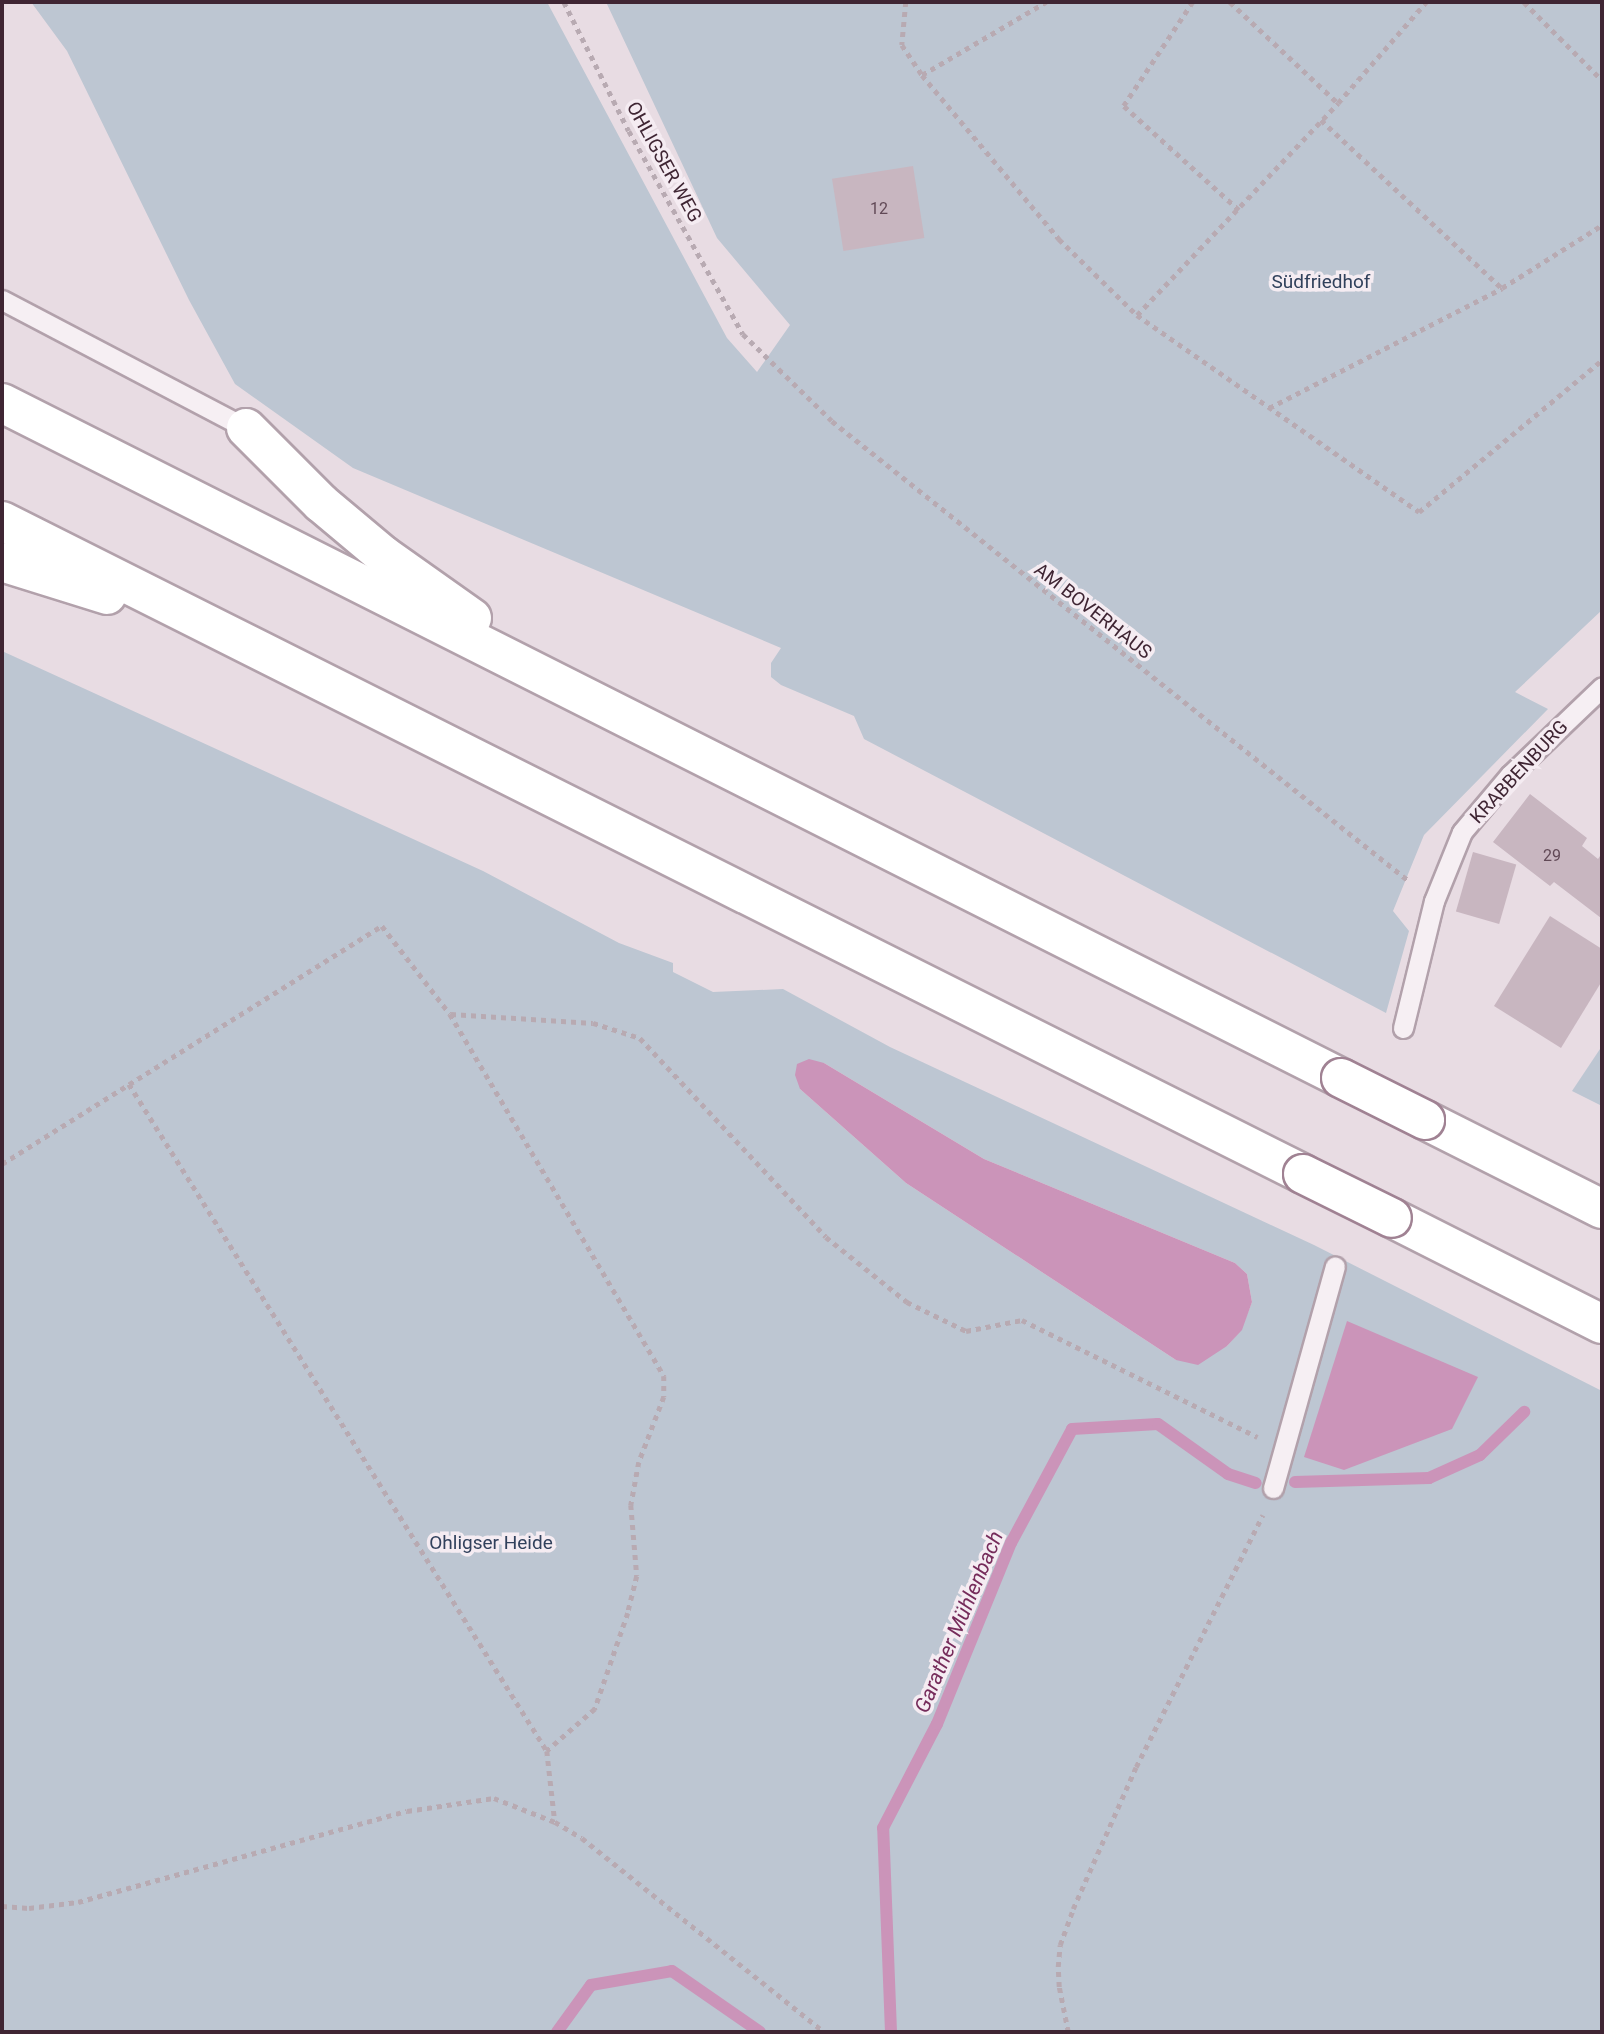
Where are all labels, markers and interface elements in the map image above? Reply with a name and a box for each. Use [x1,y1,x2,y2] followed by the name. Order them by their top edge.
[622,98,706,226] street label: OHLIGSER WEG
[870,199,888,219] house number: 12
[1272,271,1370,293] park label: Südfriedhof
[1030,558,1156,664] street label: AM BOVERHAUS
[1465,716,1573,828] street label: KRABBENBURG
[1543,846,1561,866] house number: 29
[909,1527,1009,1717] water label: Garather Mühlenbach
[429,1532,553,1554] park label: Ohligser Heide

